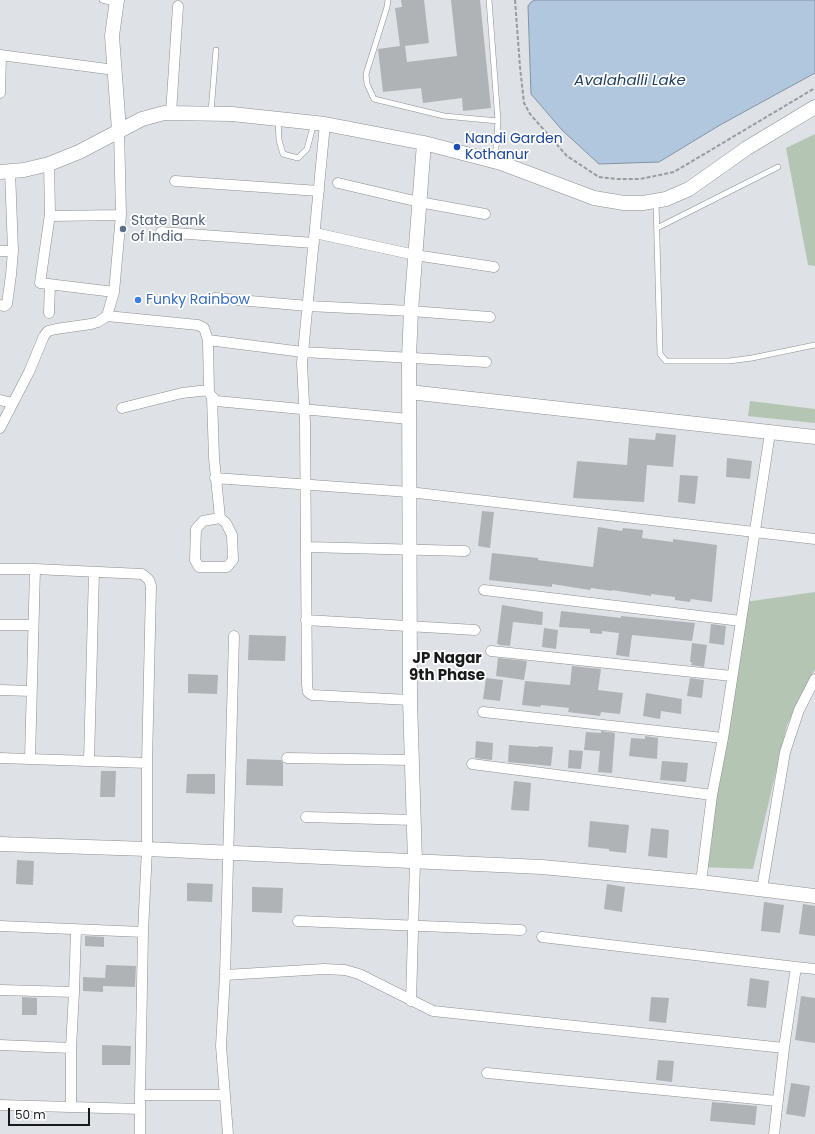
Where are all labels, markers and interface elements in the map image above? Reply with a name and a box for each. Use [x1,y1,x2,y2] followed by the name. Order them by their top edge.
[574,72,686,90] water label: Avalahalli Lake
[465,131,563,164] place label: Nandi Garden Kothanur
[452,142,462,152] marker: Nandi Garden Kothanur
[131,213,206,246] place label: State Bank of India
[118,224,128,234] marker: State Bank of India
[146,292,250,308] place label: Funky Rainbow
[133,295,143,305] marker: Funky Rainbow
[409,650,485,685] district label: JP Nagar 9th Phase
[10,1100,92,1126] scale bar
[15,1106,46,1123] text: 50 m

